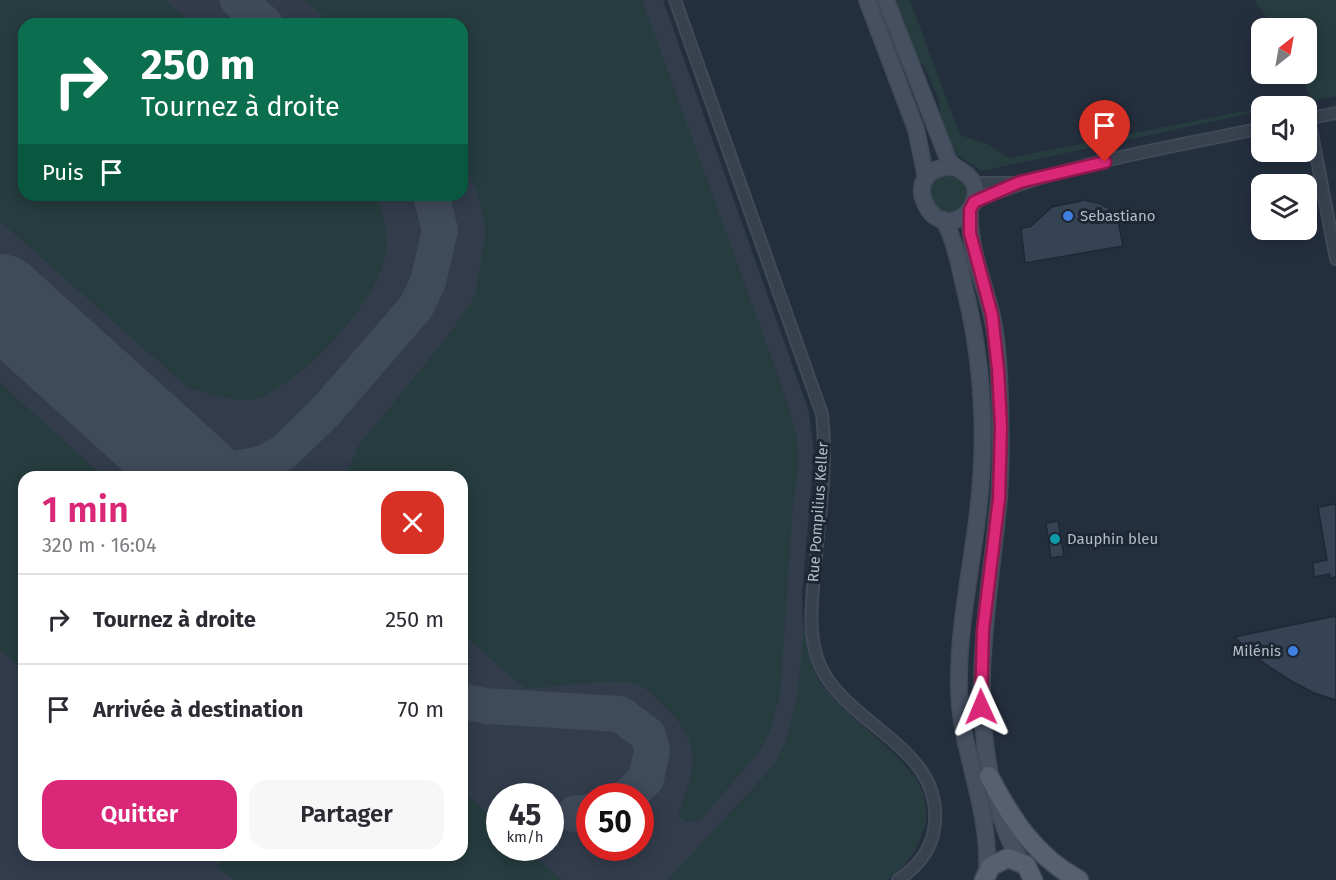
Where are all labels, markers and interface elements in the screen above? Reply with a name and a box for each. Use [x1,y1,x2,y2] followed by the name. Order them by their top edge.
[1251,18,1317,84] north arrow
[1251,18,1317,240] map controls
[141,40,255,90] text: 250 m
[42,42,120,120] icon: right
[141,91,340,123] text: Tournez à droite
[1251,96,1317,162] button: sound
[1079,100,1130,162] pin
[1088,109,1121,142] icon: arrive
[95,156,128,189] icon: arrive
[42,159,83,186] text: Puis
[1251,174,1317,240] button: layers
[1080,207,1155,225] place label: Sebastiano
[1061,209,1075,223] marker: Sebastiano
[804,441,832,583] street label: Rue Pompilius Keller
[42,488,129,532] text: 1 min
[381,491,444,554] button: close
[1067,530,1158,548] place label: Dauphin bleu
[1048,532,1062,546] marker: Dauphin bleu
[42,533,157,557] text: 320 m · 16:04
[42,603,75,636] icon: right
[93,606,256,633] text: Tournez à droite
[385,606,444,633] text: 250 m
[1233,642,1281,660] place label: Milénis
[1286,644,1300,658] marker: Milénis
[949,675,1013,739] position arrow
[42,693,75,726] icon: arrive
[93,696,303,723] text: Arrivée à destination
[398,696,444,723] text: 70 m
[42,780,237,849] button: Quitter
[249,780,444,849] button: Partager
[576,783,654,861] speed limit sign: 50
[509,797,541,833] text: 45
[506,828,544,846] text: km/h

